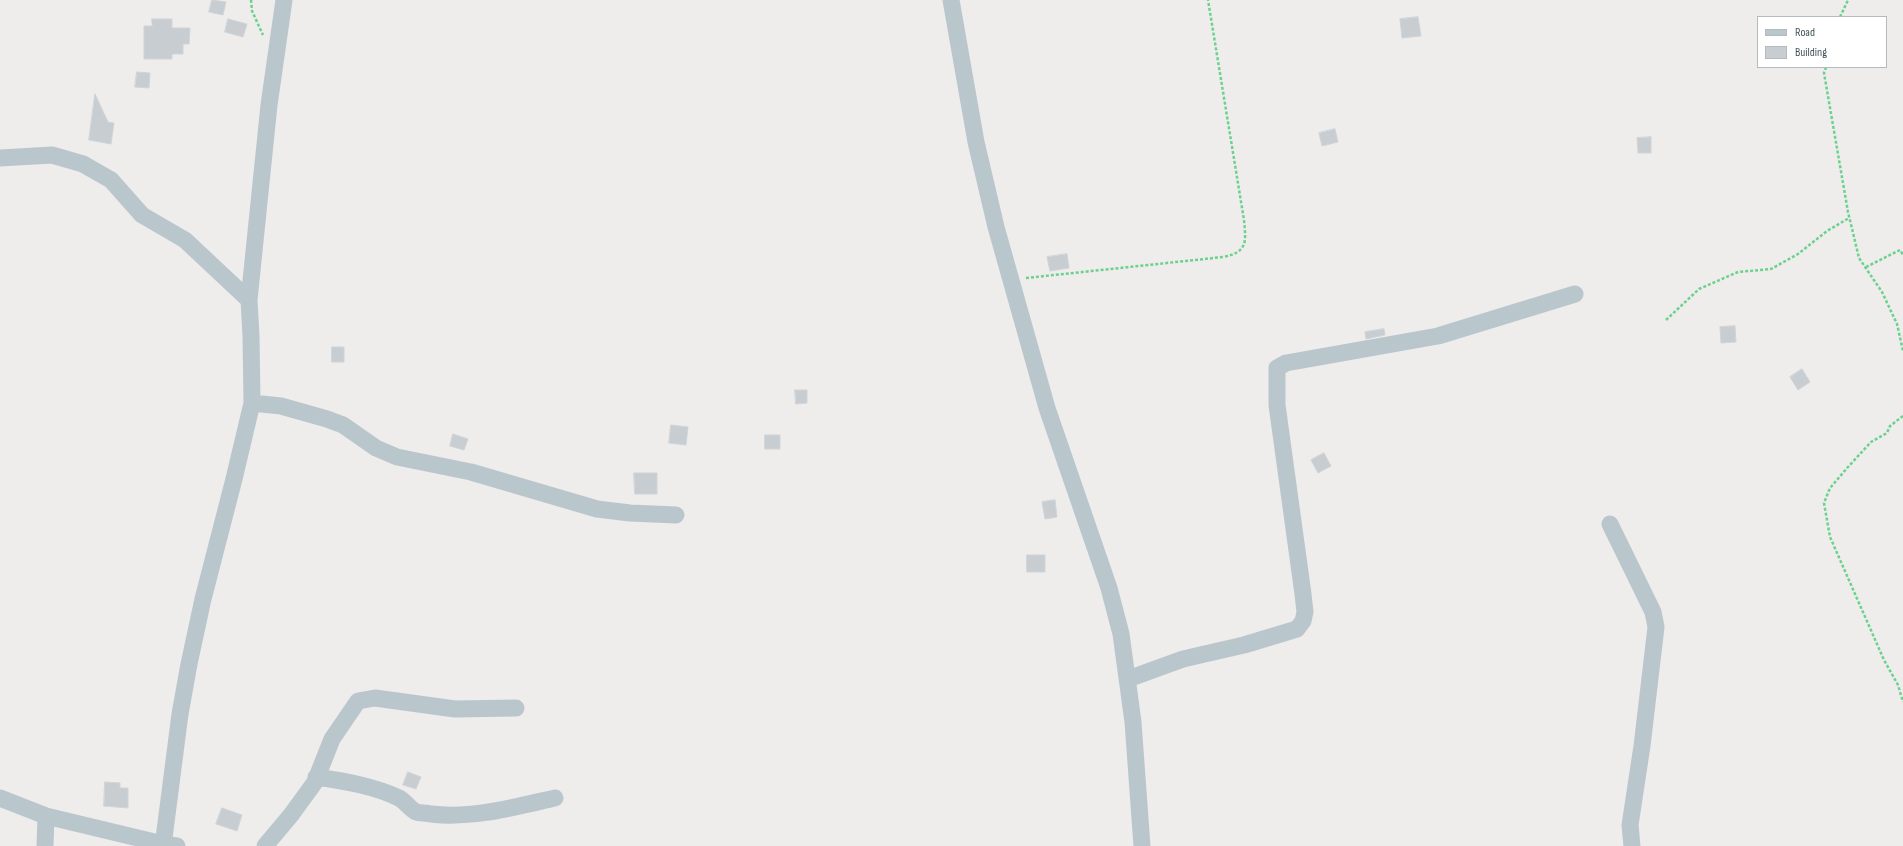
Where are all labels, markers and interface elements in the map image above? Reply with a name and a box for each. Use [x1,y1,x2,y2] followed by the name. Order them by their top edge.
[1757,16,1887,68] legend
[1795,25,1815,40] text: Road
[1795,45,1827,60] text: Building

